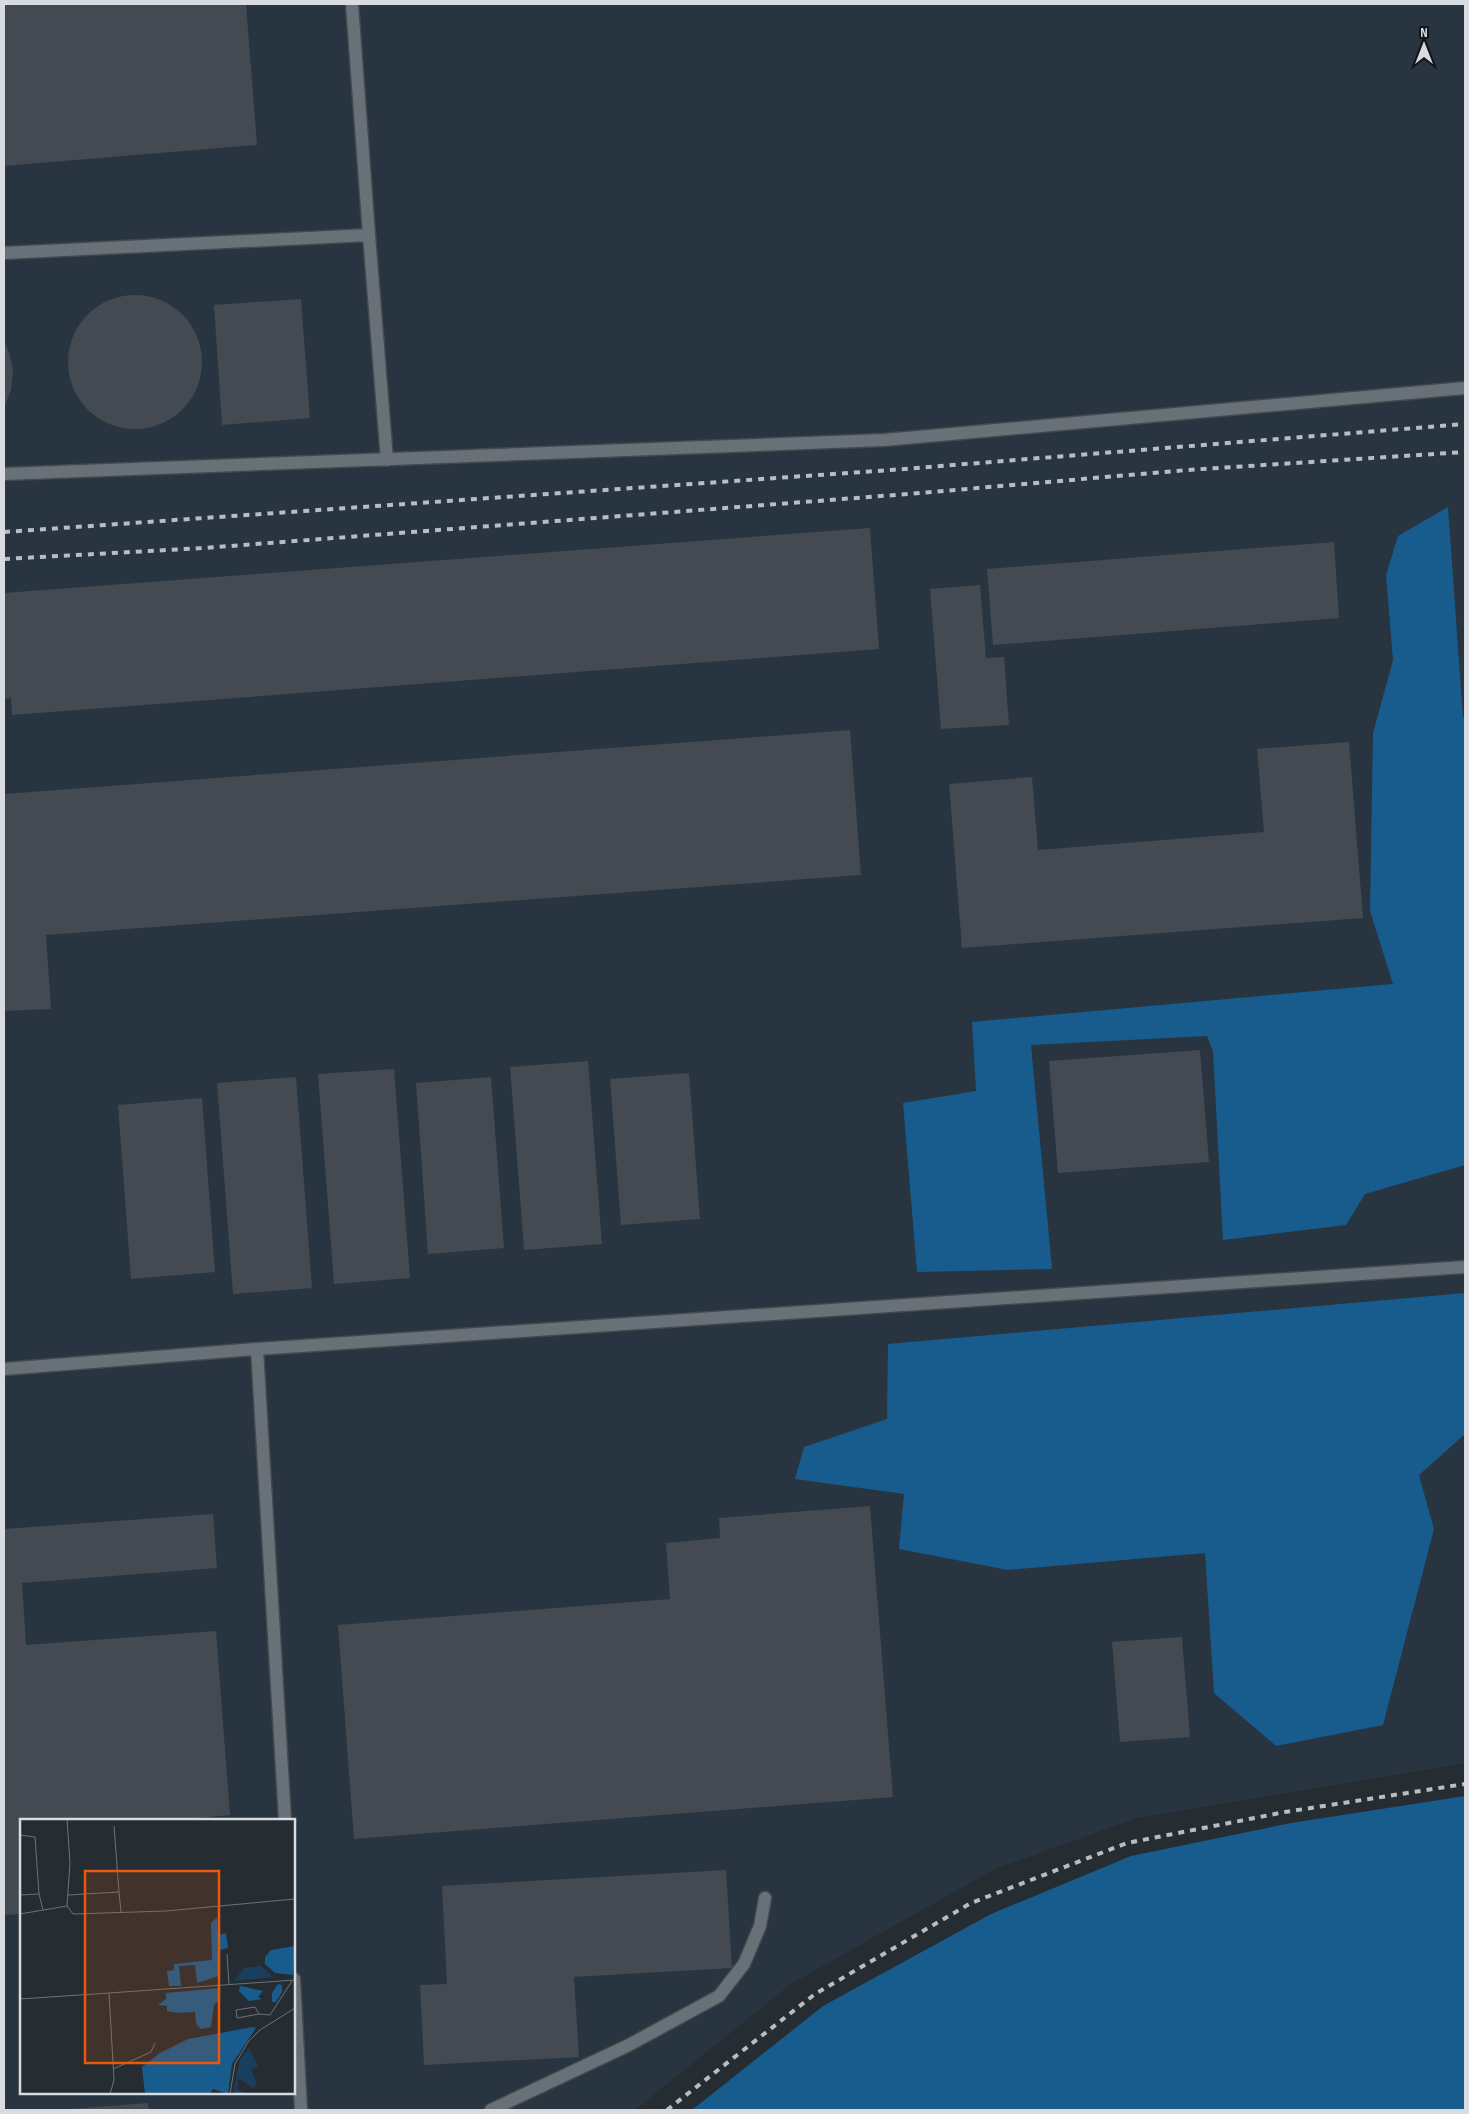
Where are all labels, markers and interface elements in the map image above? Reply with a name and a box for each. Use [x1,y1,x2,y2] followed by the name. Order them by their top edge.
[1399,20,1449,70] north arrow
[1420,24,1428,41] text: N
[20,1819,295,2094] inset map

